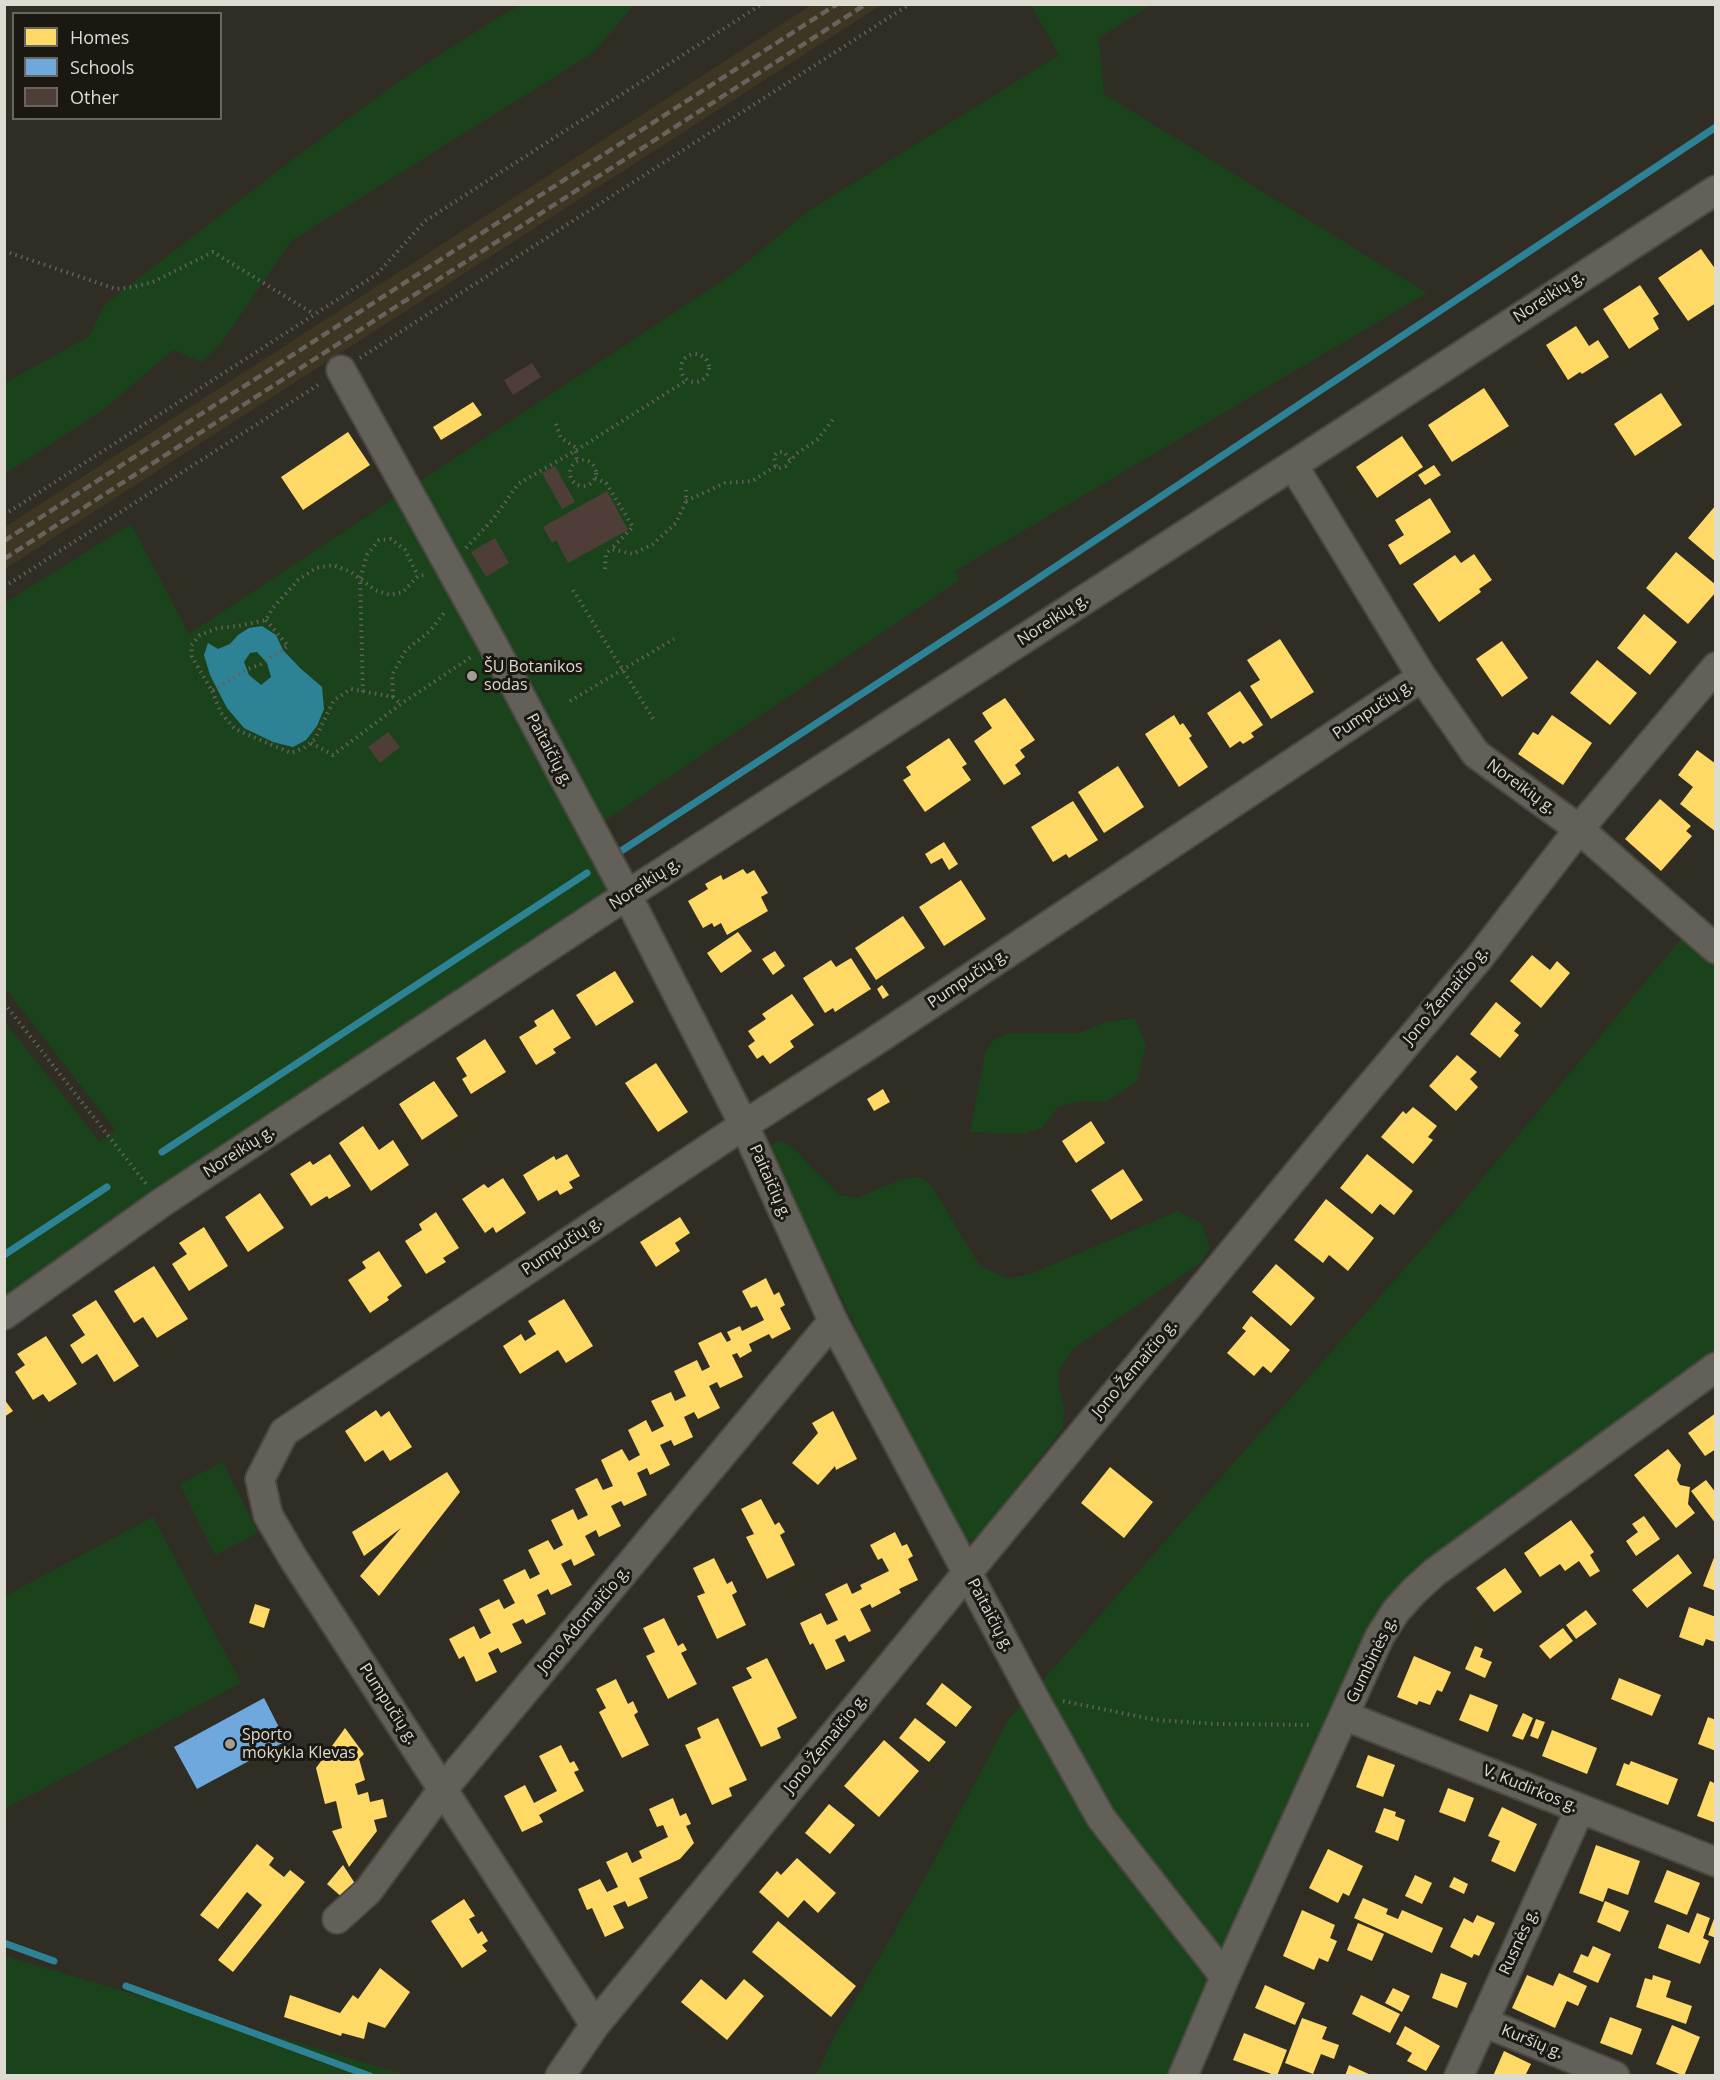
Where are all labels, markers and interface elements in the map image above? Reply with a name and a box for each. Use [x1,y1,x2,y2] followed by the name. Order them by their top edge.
[12,12,222,120] legend
[70,25,129,49] text: Homes
[70,55,134,79] text: Schools
[70,85,119,109] text: Other
[1510,267,1588,327] street label: Noreikių g.
[1014,590,1092,650] street label: Noreikių g.
[484,657,583,695] place label: ŠU Botanikos sodas
[465,669,479,683] marker: ŠU Botanikos sodas
[1329,676,1417,744] street label: Pumpučių g.
[522,710,576,790] street label: Paitaičių g.
[1483,756,1559,818] street label: Noreikių g.
[606,854,684,914] street label: Noreikių g.
[1400,943,1492,1049] street label: Jono Žemaičio g.
[924,945,1012,1013] street label: Pumpučių g.
[200,1122,278,1182] street label: Noreikių g.
[745,1142,795,1222] street label: Paitaičių g.
[518,1212,606,1280] street label: Pumpučių g.
[1089,1316,1181,1422] street label: Jono Žemaičio g.
[534,1563,634,1677] street label: Jono Adomaičio g.
[963,1575,1017,1655] street label: Paitaičių g.
[1343,1614,1401,1706] street label: Gumbinės g.
[355,1660,421,1748] street label: Pumpučių g.
[780,1691,872,1797] street label: Jono Žemaičio g.
[242,1725,356,1763] place label: Sporto mokykla Klevas
[223,1737,237,1751] marker: Sporto mokykla Klevas
[1480,1761,1580,1817] street label: V. Kudirkos g.
[1495,1906,1543,1978] street label: Rusnės g.
[1498,2021,1566,2063] street label: Kuršių g.

